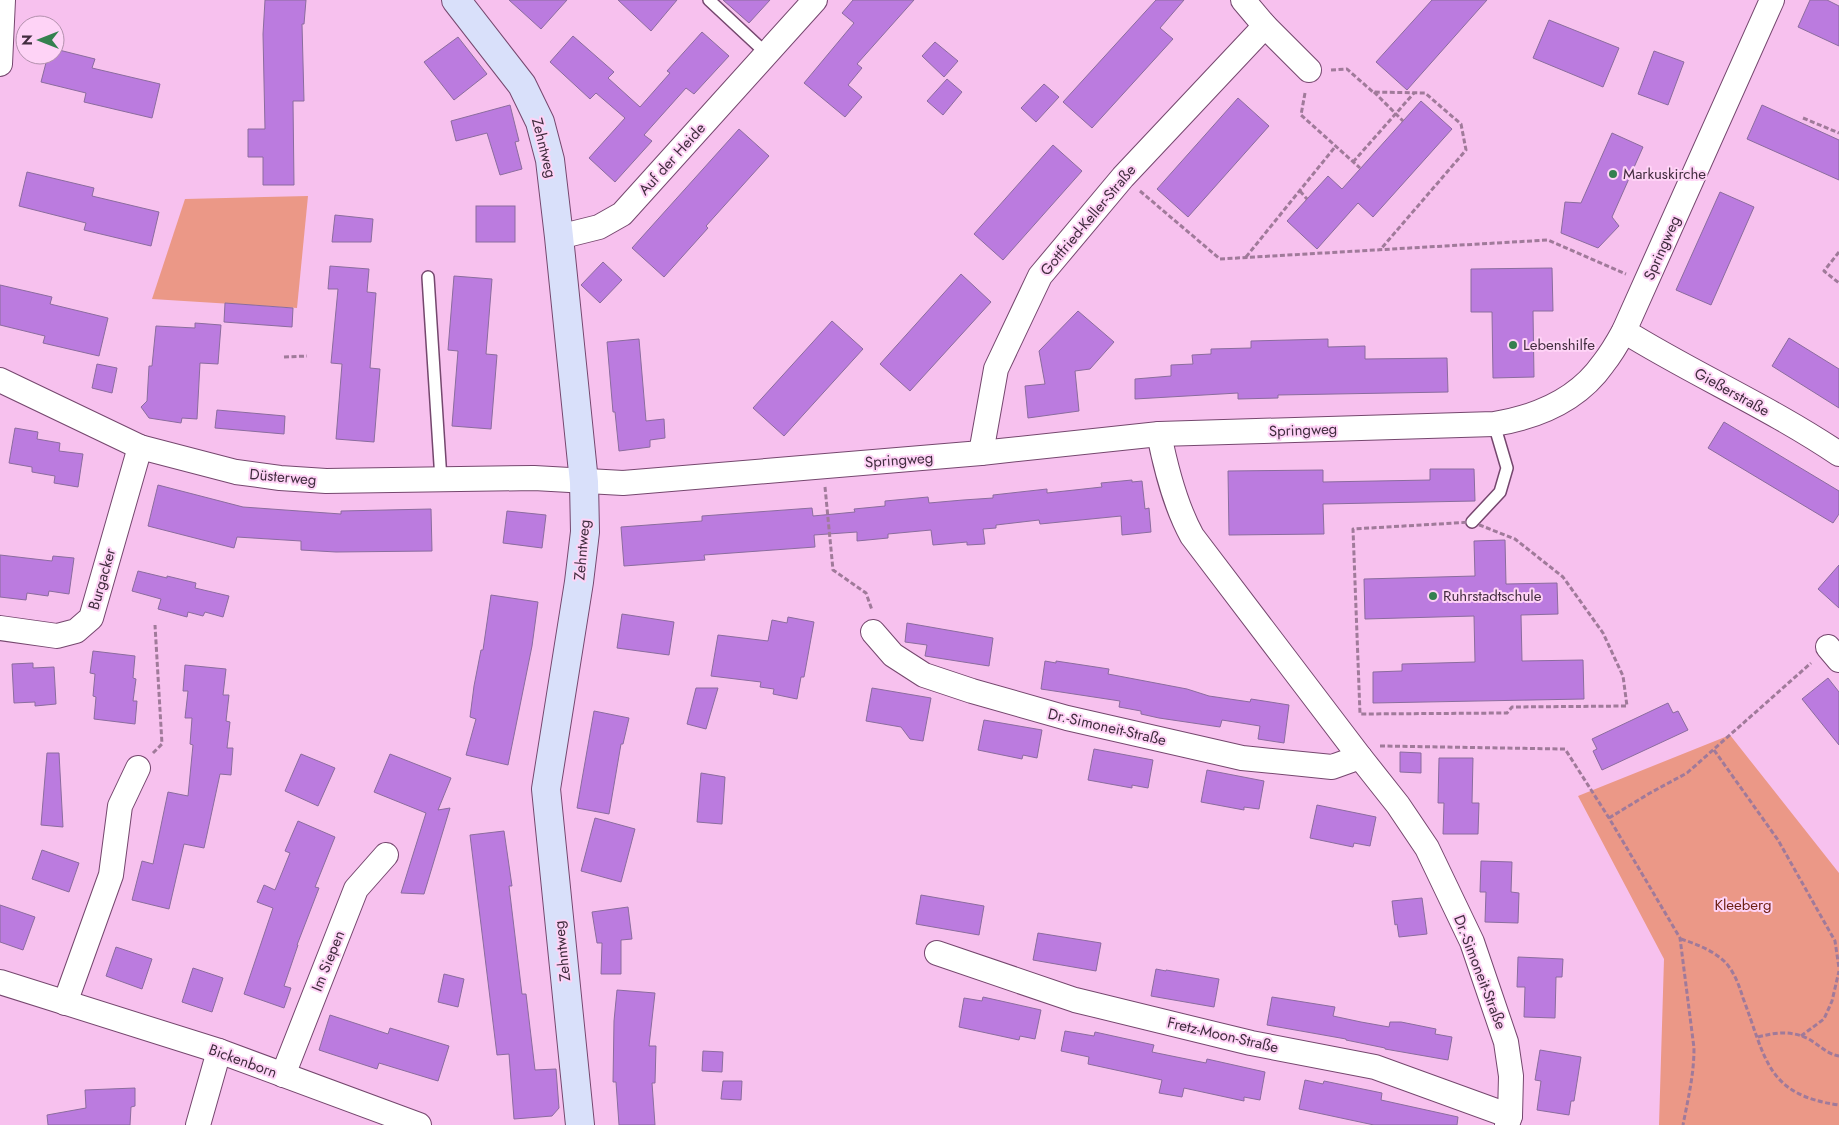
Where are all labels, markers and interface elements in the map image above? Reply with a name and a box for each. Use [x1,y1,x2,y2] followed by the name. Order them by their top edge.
[15,15,65,65] north arrow
[17,34,37,46] text: N
[526,116,562,180] street label: Zehntweg
[633,118,711,200] street label: Auf der Heide
[1035,160,1141,280] street label: Gottfried-Keller-Straße
[1623,163,1706,185] place label: Markuskirche
[1607,168,1619,180] marker: Markuskirche
[1638,212,1686,284] street label: Springweg
[1523,334,1595,356] place label: Lebenshilfe
[1507,339,1519,351] marker: Lebenshilfe
[1690,362,1774,422] street label: Gießerstraße
[1268,418,1338,442] street label: Springweg
[864,447,934,473] street label: Springweg
[249,463,317,491] street label: Düsterweg
[568,519,596,581] street label: Zehntweg
[83,545,122,612] street label: Burgacker
[1443,585,1542,607] place label: Ruhrstadtschule
[1427,590,1439,602] marker: Ruhrstadtschule
[1046,703,1169,751] street label: Dr.-Simoneit-Straße
[1714,894,1772,916] park label: Kleeberg
[1448,912,1512,1033] street label: Dr.-Simoneit-Straße
[548,919,576,983] street label: Zehntweg
[306,927,350,995] street label: Im Siepen
[1165,1012,1281,1059] street label: Fretz-Moon-Straße
[206,1038,280,1084] street label: Bickenborn

